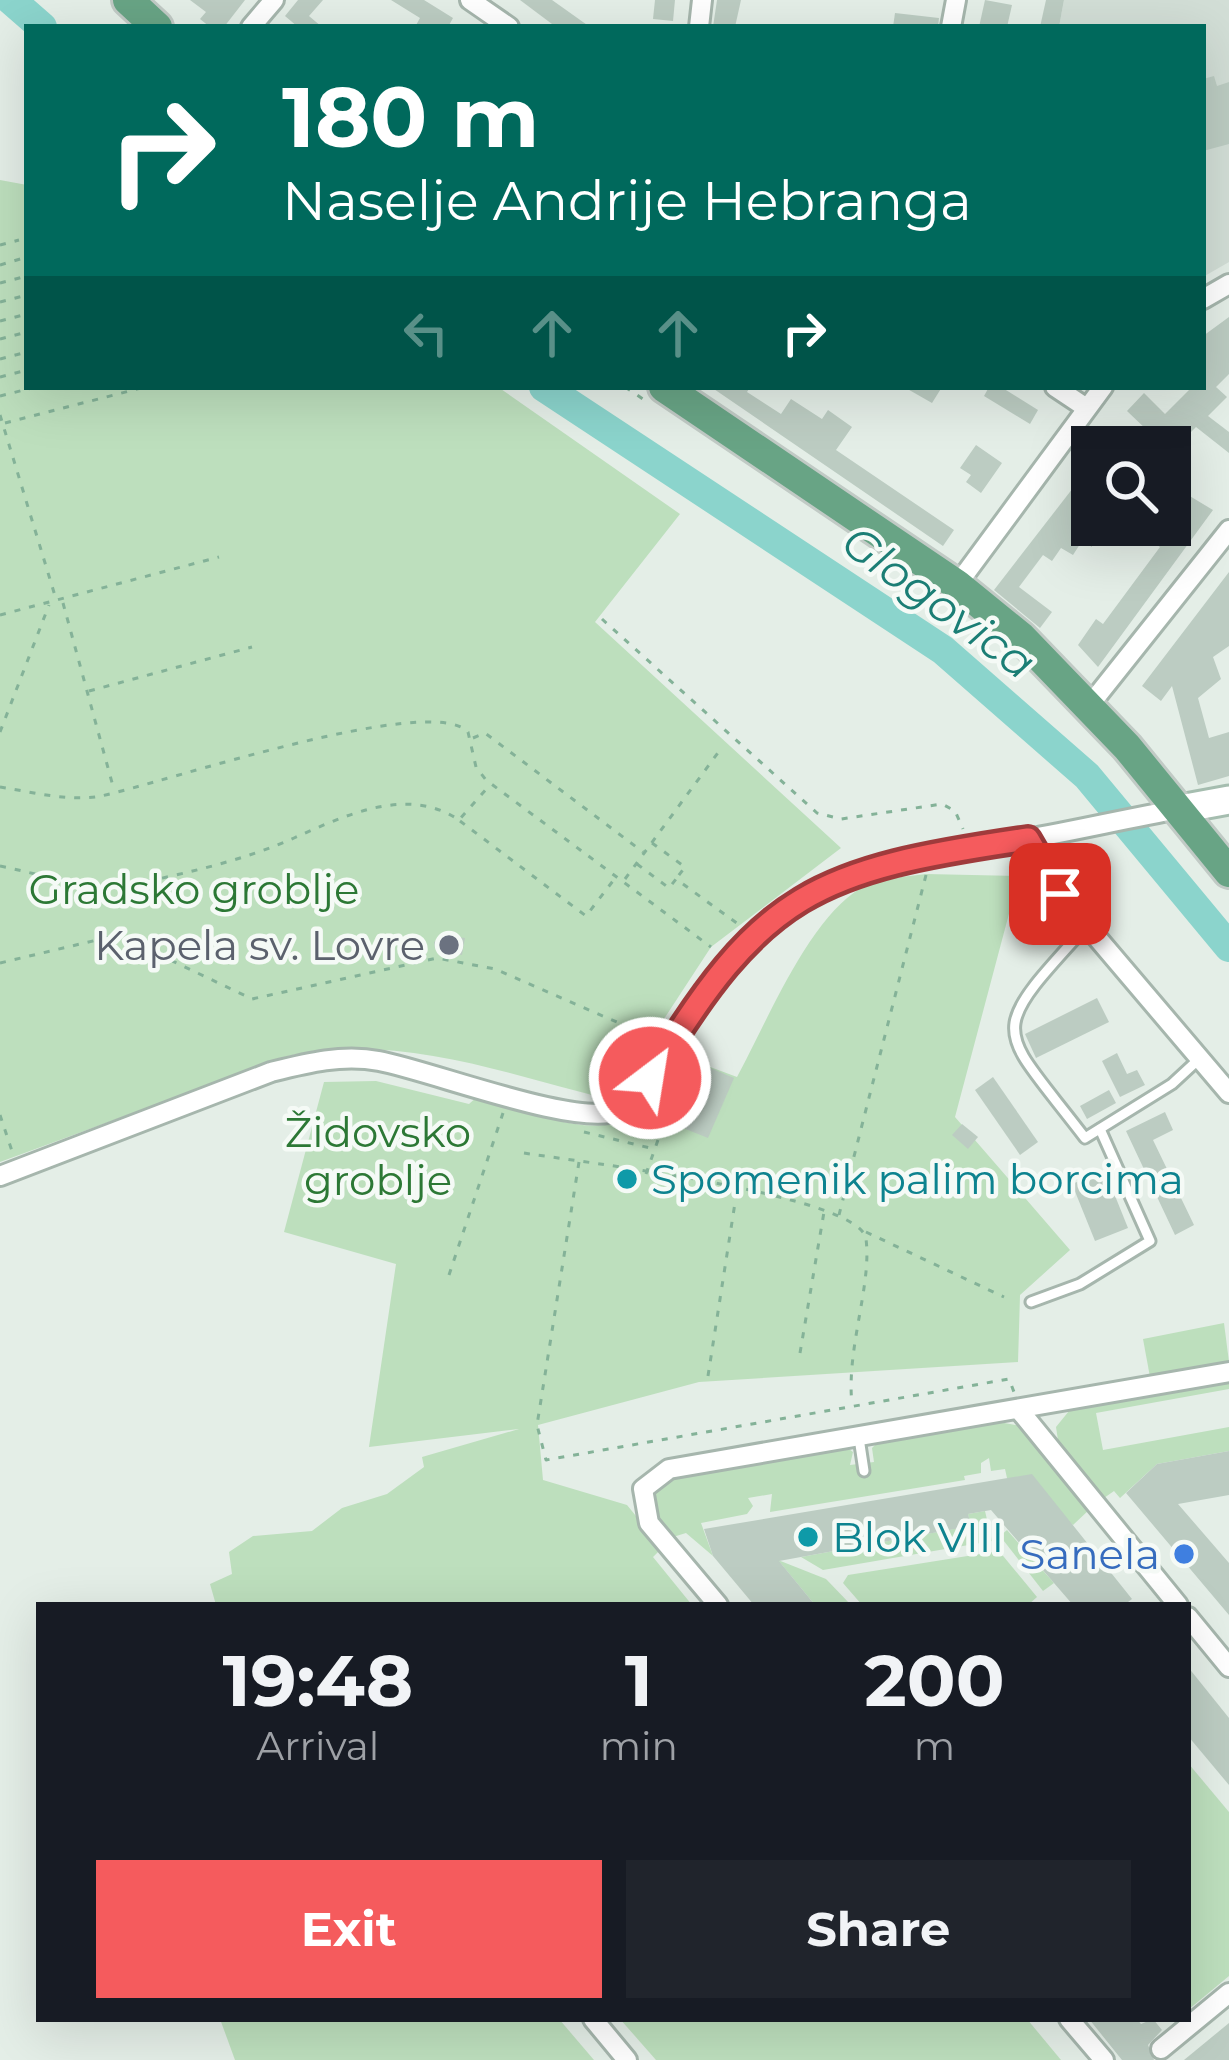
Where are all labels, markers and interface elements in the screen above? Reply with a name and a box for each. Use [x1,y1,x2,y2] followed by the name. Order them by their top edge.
[282,66,539,168] text: 180 m
[84,72,240,228] icon: right
[282,168,972,234] text: Naselje Andrije Hebranga
[393,300,459,366] icon: left
[519,300,585,366] icon: ahead
[645,300,711,366] icon: ahead
[771,300,837,366] icon: right
[1071,426,1191,546] map controls
[1071,426,1191,546] button: search
[832,513,1047,690] water label: Glogovica
[1009,843,1111,945] pin
[1027,861,1093,927] icon: arrive
[29,863,359,915] park label: Gradsko groblje
[94,919,425,971] place label: Kapela sv. Lovre
[436,932,462,958] marker: Kapela sv. Lovre
[587,1015,713,1141] position arrow
[285,1106,471,1206] park label: Židovsko groblje
[651,1153,1184,1205] place label: Spomenik palim borcima
[614,1166,640,1192] marker: Spomenik palim borcima
[832,1511,1004,1563] place label: Blok VIII
[795,1524,821,1550] marker: Blok VIII
[1020,1528,1160,1580] place label: Sanela
[1171,1541,1197,1567] marker: Sanela
[222,1636,413,1724] text: 19:48
[625,1636,653,1724] text: 1
[864,1636,1005,1724] text: 200
[256,1722,379,1770] text: Arrival
[600,1722,678,1770] text: min
[914,1722,955,1770] text: m
[96,1860,602,1998] button: Exit
[626,1860,1131,1998] button: Share

